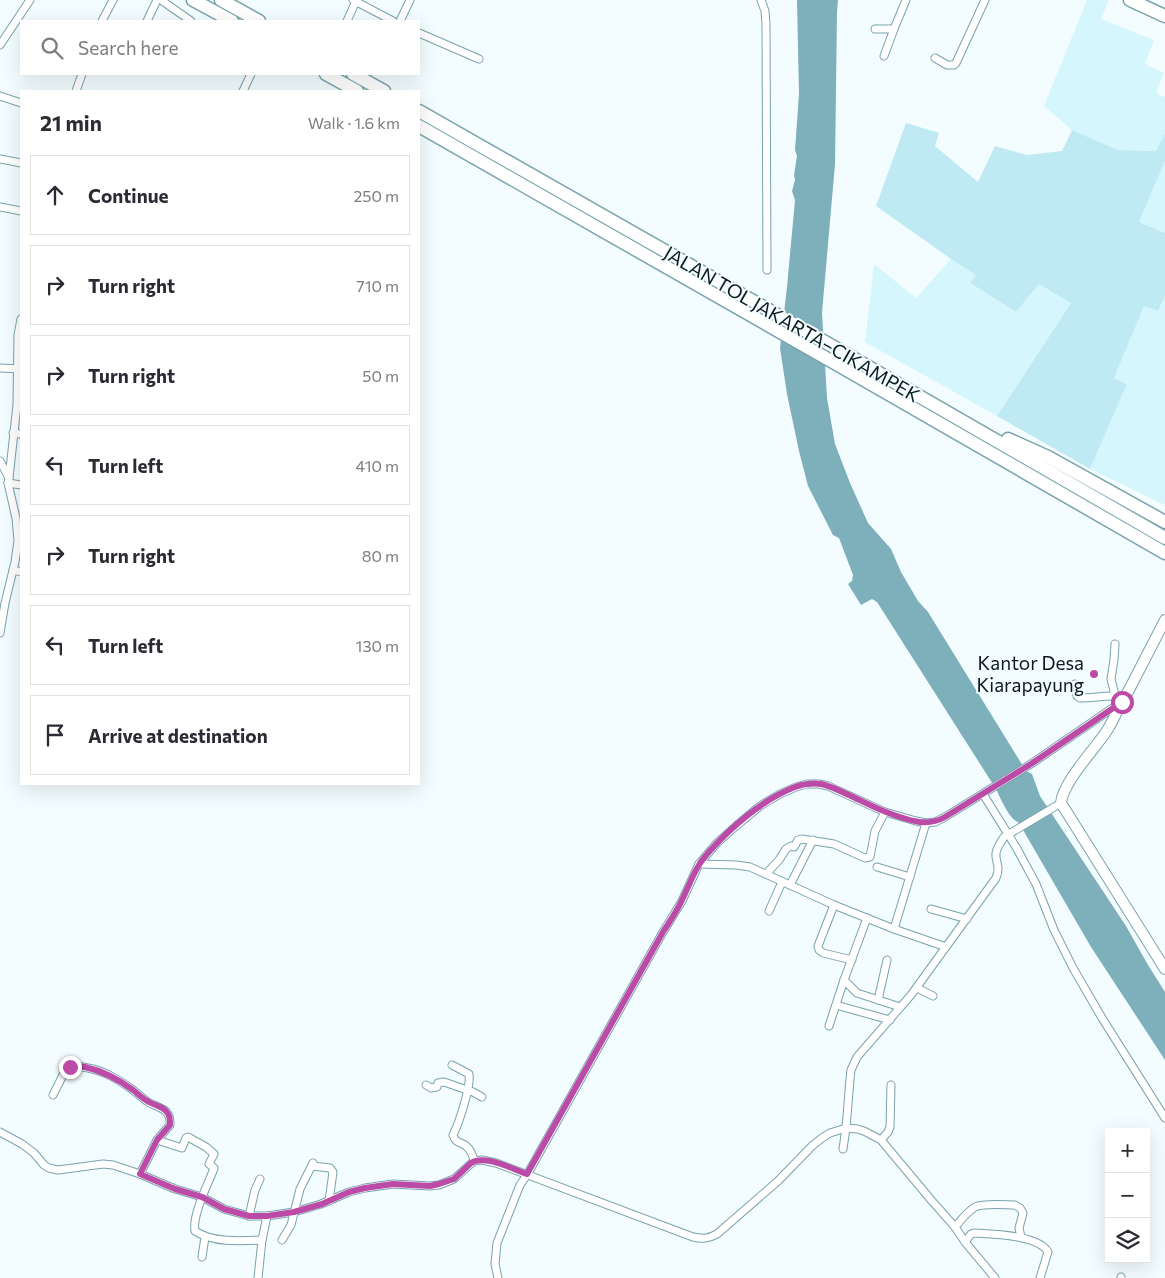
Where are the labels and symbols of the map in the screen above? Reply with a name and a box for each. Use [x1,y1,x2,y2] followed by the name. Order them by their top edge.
[660,241,925,407] street label: JALAN TOL JAKARTA–CIKAMPEK
[977,651,1084,696] place label: Kantor Desa Kiarapayung
[1088,668,1100,680] marker: Kantor Desa Kiarapayung
[1111,691,1134,714] route start
[59,1056,82,1079] route end

